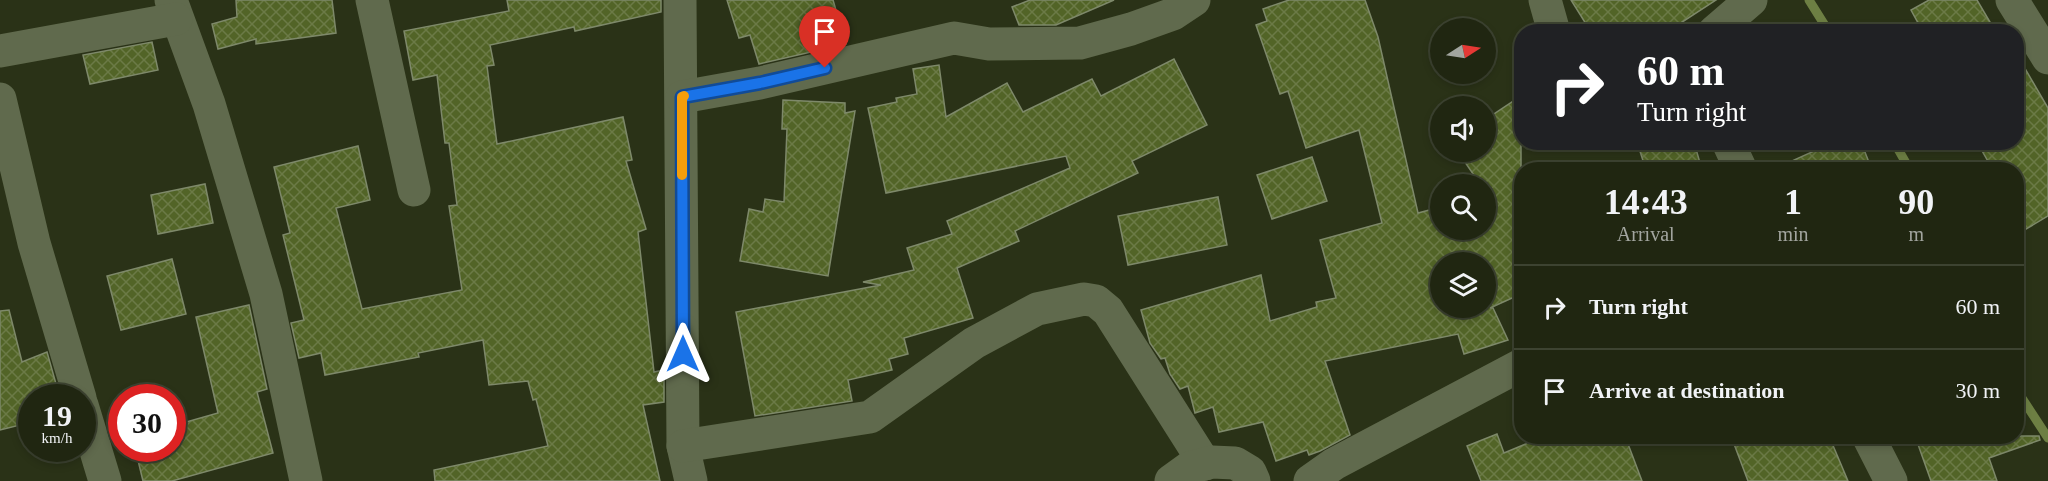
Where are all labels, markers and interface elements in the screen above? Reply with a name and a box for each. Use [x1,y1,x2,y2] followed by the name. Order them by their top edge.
[799,6,850,68] pin
[808,15,841,48] icon: arrive
[1430,18,1496,84] north arrow
[1430,18,1496,318] map controls
[1538,48,1616,126] icon: right
[1637,48,1725,94] text: 60 m
[1430,96,1496,162] button: sound
[1637,97,1746,127] text: Turn right
[1430,174,1496,240] button: search
[1604,182,1688,222] text: 14:43
[1784,182,1802,222] text: 1
[1898,182,1934,222] text: 90
[1617,223,1675,245] text: Arrival
[1777,223,1809,245] text: min
[1909,223,1924,245] text: m
[1430,252,1496,318] button: layers
[1538,291,1571,324] icon: right
[1589,294,1688,319] text: Turn right
[1955,294,2000,319] text: 60 m
[651,322,715,386] position arrow
[1538,375,1571,408] icon: arrive
[1589,378,1785,403] text: Arrive at destination
[1955,378,2000,403] text: 30 m
[108,384,186,462] speed limit sign: 30
[42,399,72,432] text: 19
[42,430,72,446] text: km/h

